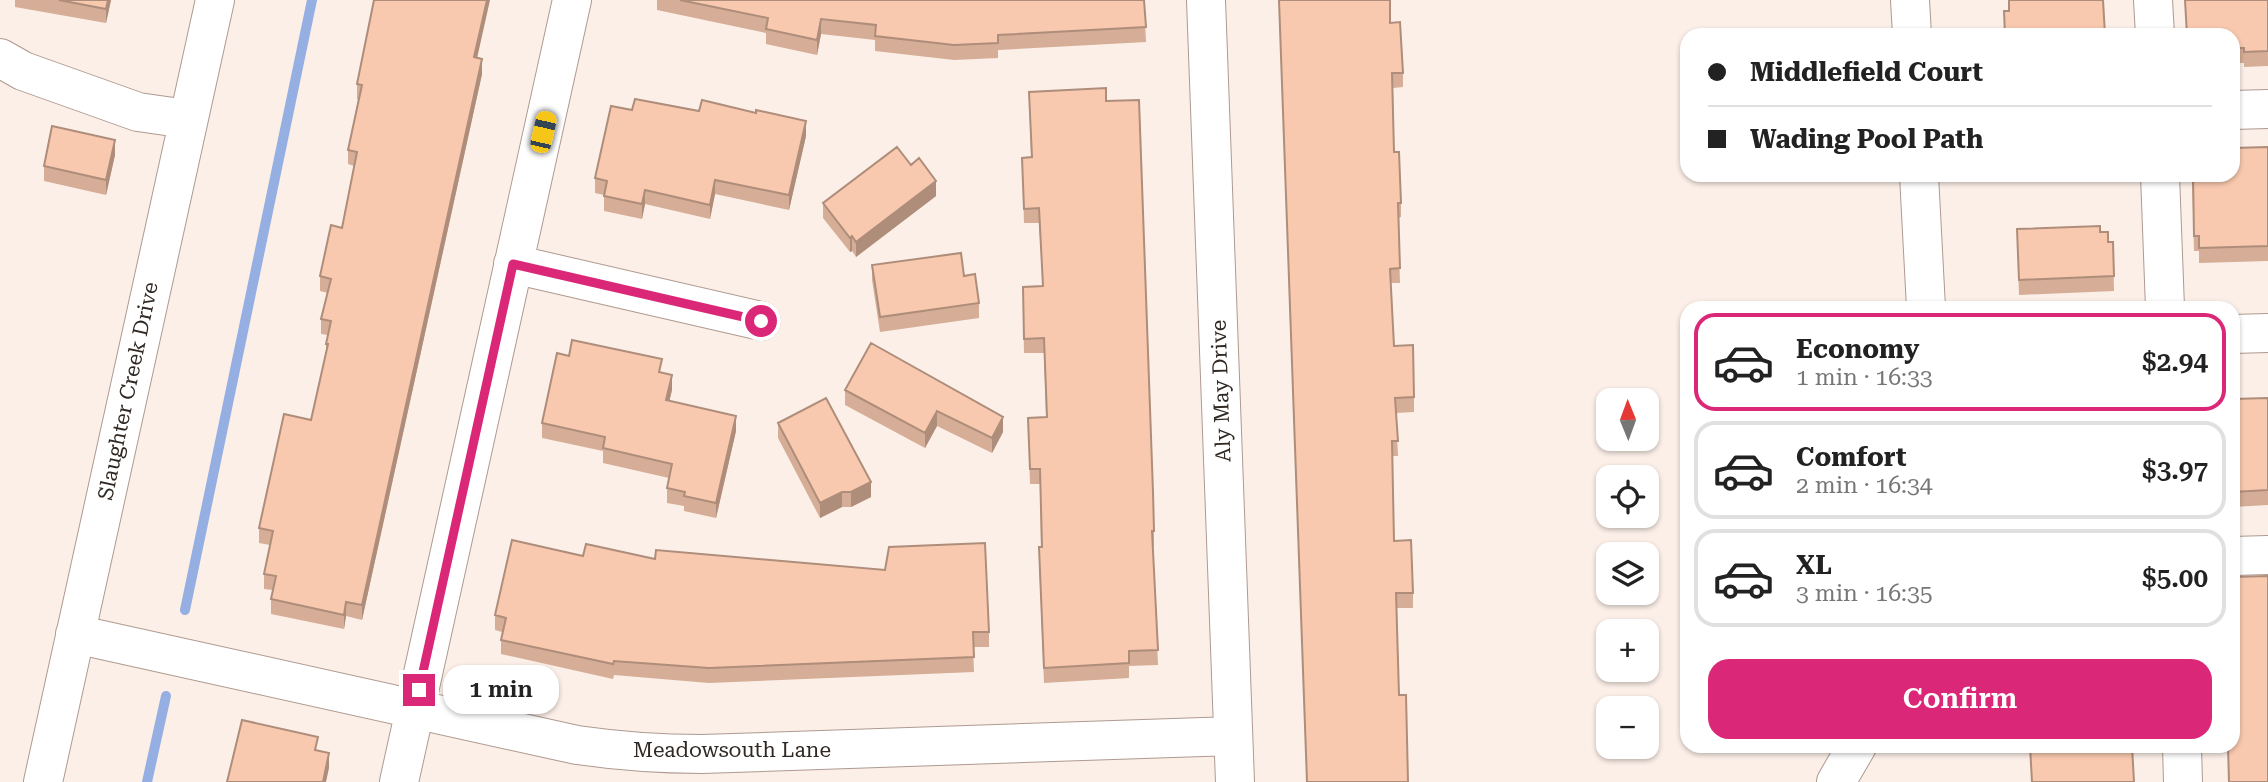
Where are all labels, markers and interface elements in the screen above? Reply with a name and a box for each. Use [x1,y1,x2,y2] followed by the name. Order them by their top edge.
[1750,57,1983,87] text: Middlefield Court
[529,109,558,155] car
[1750,124,1983,154] text: Wading Pool Path
[93,280,163,502] street label: Slaughter Creek Drive
[745,305,777,337] route start
[1207,319,1235,463] street label: Aly May Drive
[1712,331,1775,394] icon: car
[1796,334,1919,364] text: Economy
[2142,347,2208,377] text: $2.94
[1796,364,1933,391] text: 1 min · 16:33
[1596,388,1659,452] north arrow
[1596,388,1659,759] map controls
[1712,439,1775,502] icon: car
[1796,442,1906,472] text: Comfort
[2142,455,2208,485] text: $3.97
[1596,465,1659,528] button: locate
[1796,472,1933,499] text: 2 min · 16:34
[1596,542,1659,605] button: layers
[1712,547,1775,610] icon: car
[1796,550,1832,580] text: XL
[2142,563,2208,593] text: $5.00
[1796,580,1933,607] text: 3 min · 16:35
[1596,619,1659,682] button: +
[1708,659,2212,739] button: Confirm
[444,666,559,714] callout: 1 min
[403,674,435,706] route end
[469,676,533,703] text: 1 min
[1596,696,1659,759] button: −
[633,738,831,762] street label: Meadowsouth Lane

